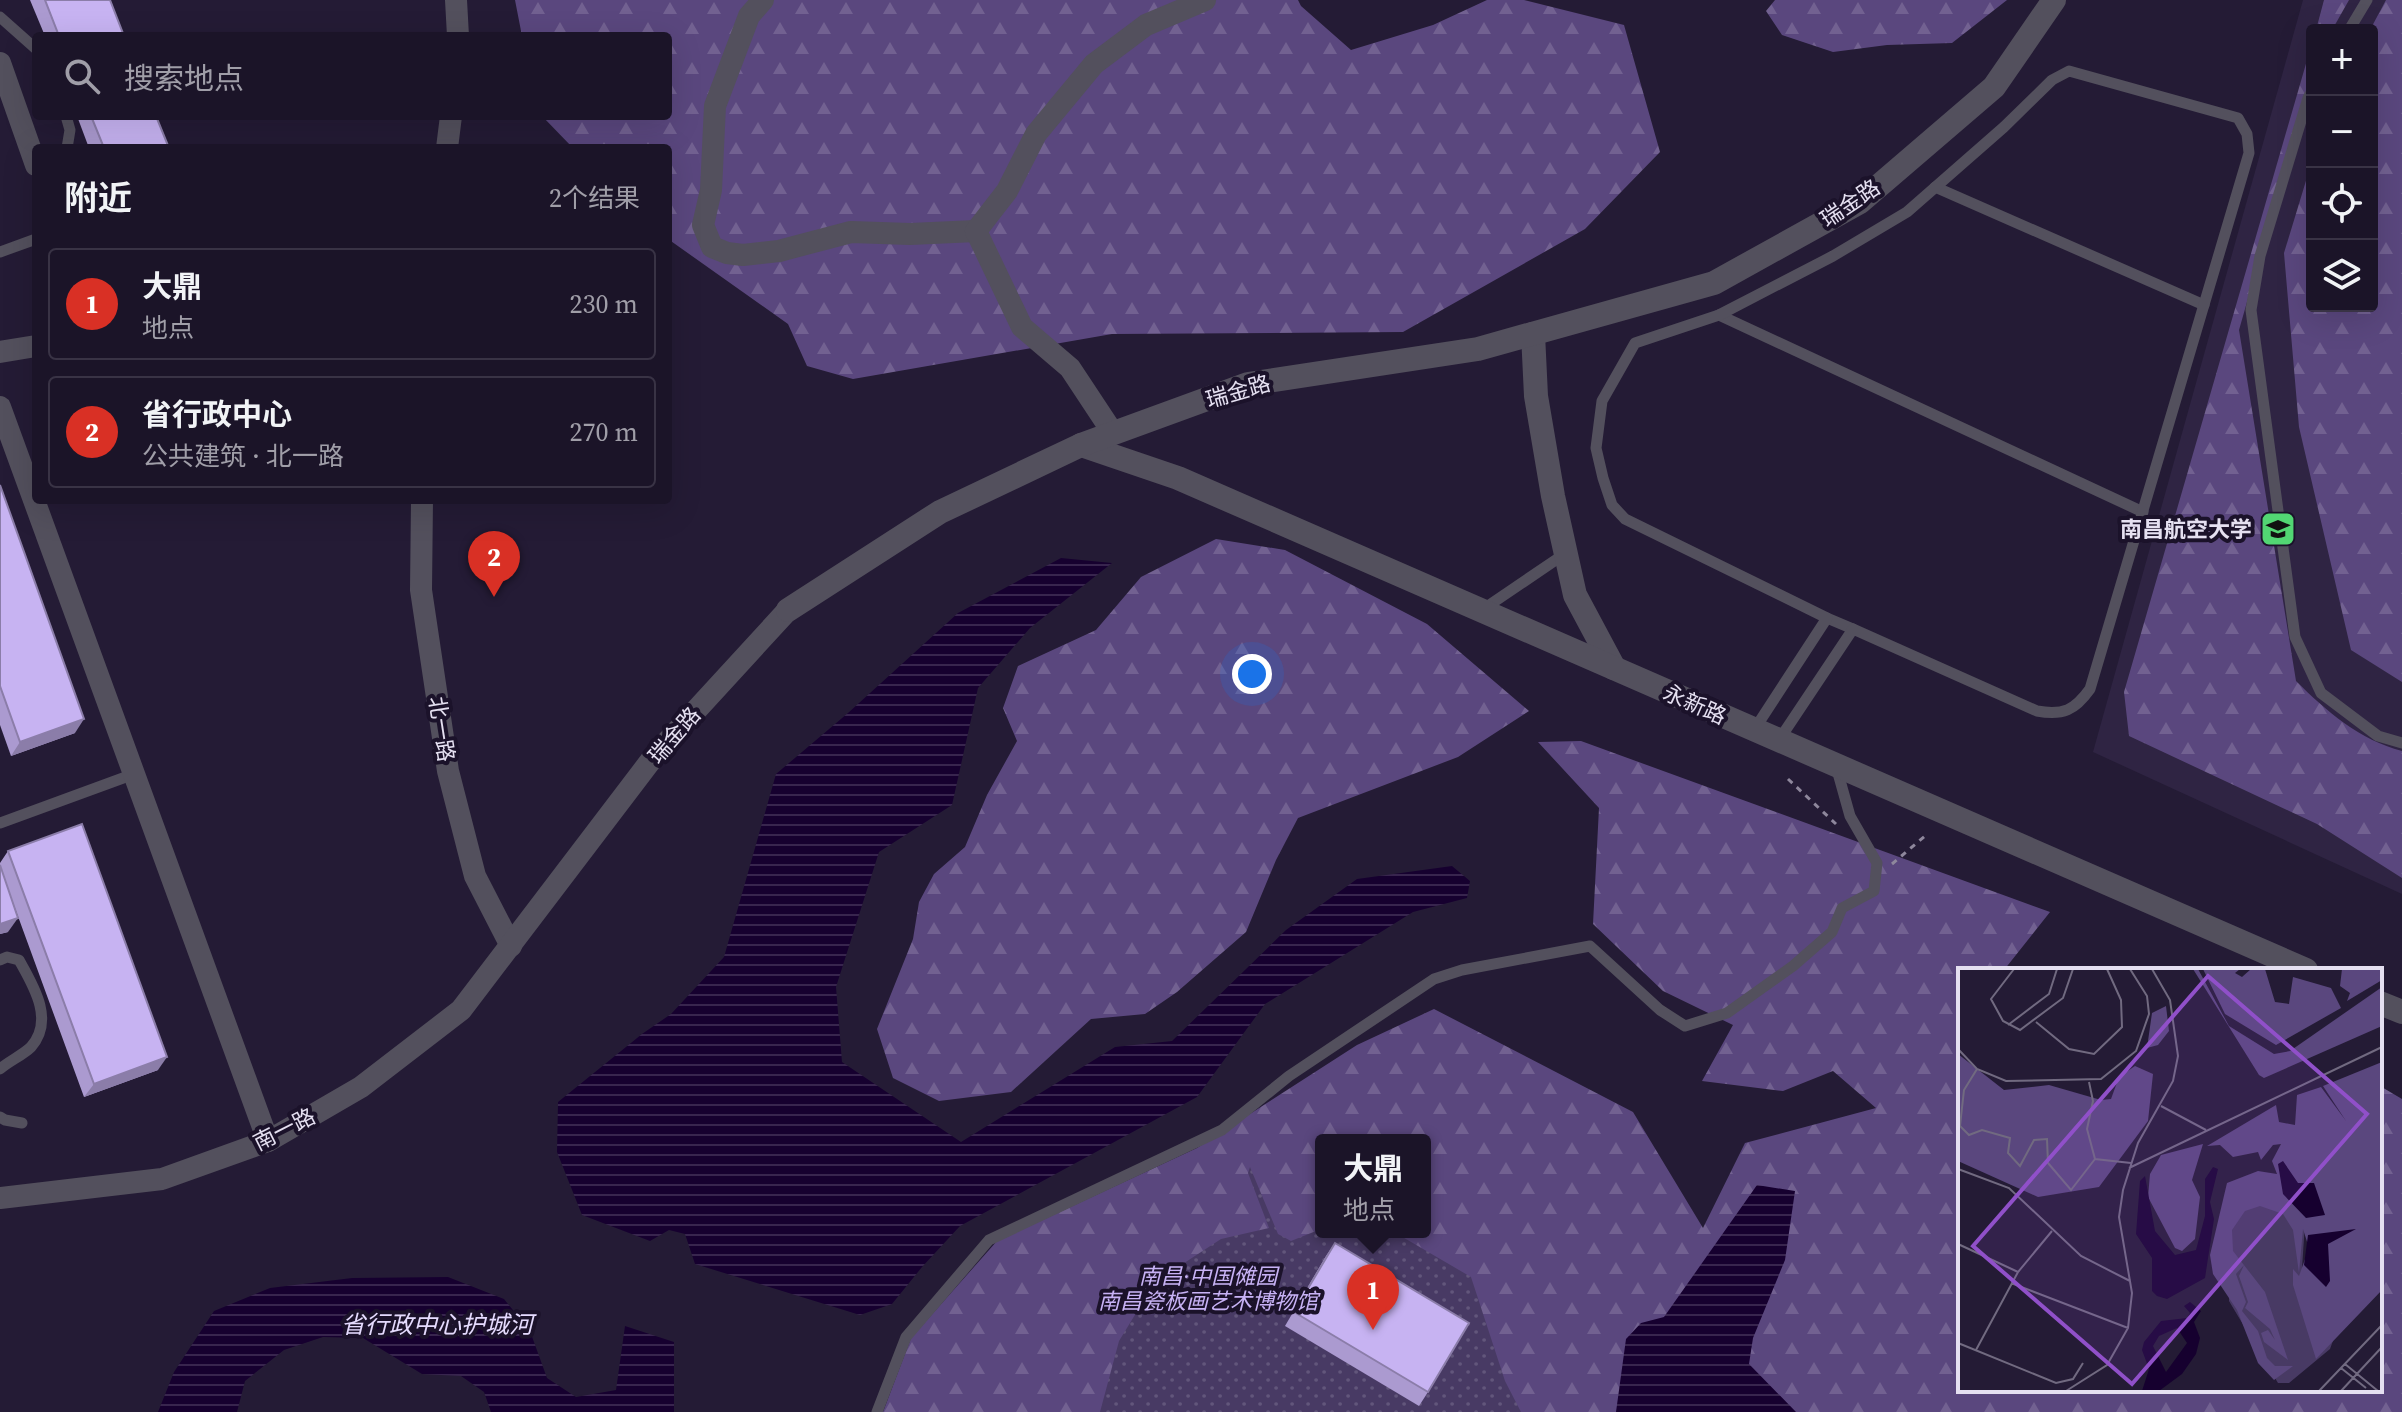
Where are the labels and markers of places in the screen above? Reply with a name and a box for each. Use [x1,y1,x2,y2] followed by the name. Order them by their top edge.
[2259,510,2297,548] school or university icon: 南昌航空大学
[2120,514,2252,544] place label: 南昌航空大学
[468,531,520,597] pin: 2
[1347,1264,1399,1330] pin: 1

